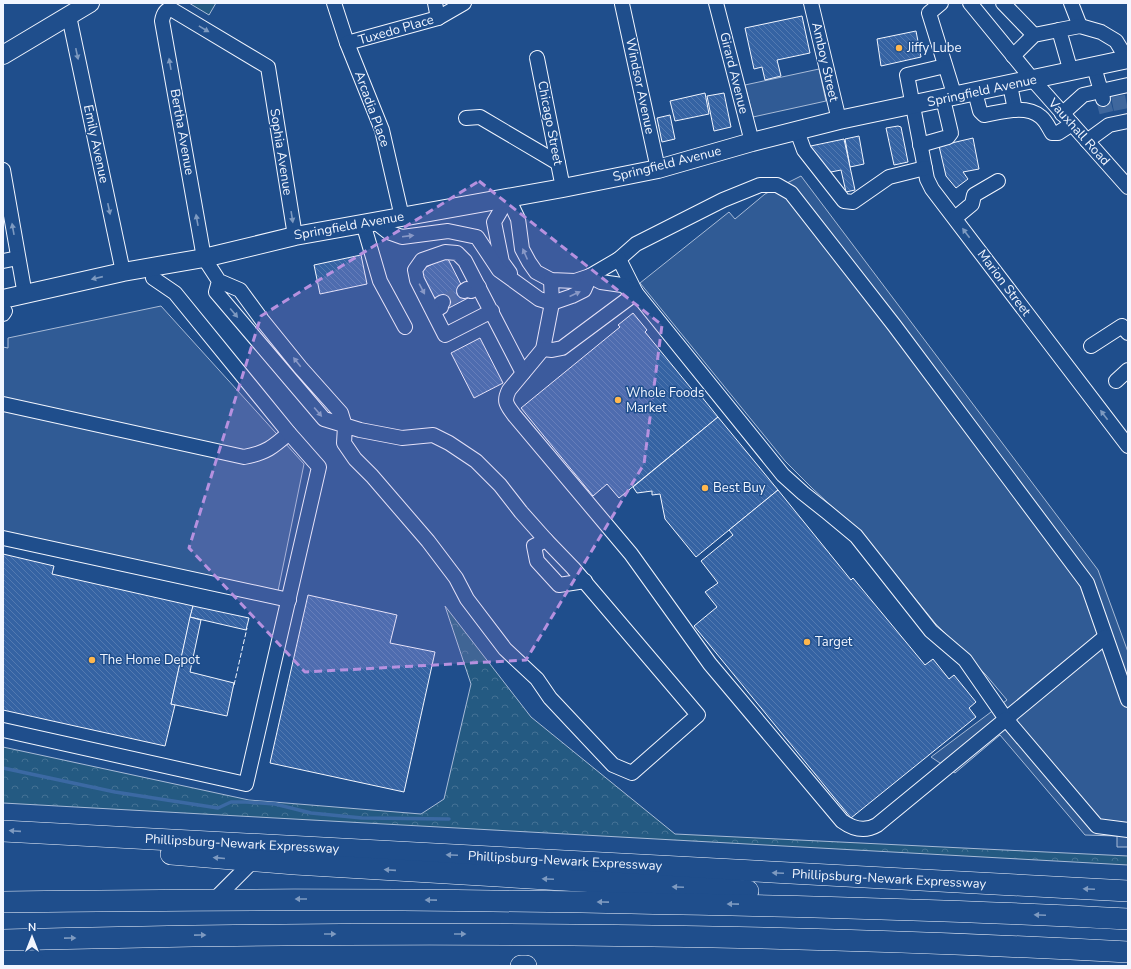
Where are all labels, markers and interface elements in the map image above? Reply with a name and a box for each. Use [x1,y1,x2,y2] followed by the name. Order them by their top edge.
[356,11,436,49] street label: Tuxedo Place
[807,21,843,104] street label: Amboy Street
[198,26,210,33] one-way arrow
[715,30,753,116] street label: Girard Avenue
[621,36,659,136] street label: Windsor Avenue
[906,39,961,57] place label: Jiffy Lube
[894,43,904,53] marker: Jiffy Lube
[74,48,80,60] one-way arrow
[167,58,173,70] one-way arrow
[350,69,394,150] street label: Arcadia Place
[926,71,1038,111] street label: Springfield Avenue
[533,79,567,167] street label: Chicago Street
[166,88,198,177] street label: Bertha Avenue
[1043,94,1114,170] street label: Vauxhall Road
[79,103,113,185] street label: Emily Avenue
[265,107,297,197] street label: Sophia Avenue
[611,142,723,186] street label: Springfield Avenue
[107,203,113,215] one-way arrow
[293,207,405,245] street label: Springfield Avenue
[289,211,295,223] one-way arrow
[194,214,200,226] one-way arrow
[10,222,16,235] one-way arrow
[962,228,970,239] one-way arrow
[402,233,414,240] one-way arrow
[973,246,1035,320] street label: Marion Street
[522,248,528,259] one-way arrow
[91,276,103,282] one-way arrow
[419,284,426,295] one-way arrow
[570,291,581,297] one-way arrow
[230,308,239,318] one-way arrow
[292,357,301,368] one-way arrow
[626,384,704,417] place label: Whole Foods Market
[613,395,623,405] marker: Whole Foods Market
[314,407,323,417] one-way arrow
[1100,409,1109,420] one-way arrow
[713,479,766,497] place label: Best Buy
[700,483,710,493] marker: Best Buy
[815,633,853,651] place label: Target
[802,637,812,647] marker: Target
[100,651,200,669] place label: The Home Depot
[87,655,97,665] marker: The Home Depot
[9,828,21,835] one-way arrow
[144,830,340,858] street label: Phillipsburg-Newark Expressway
[467,847,663,875] street label: Phillipsburg-Newark Expressway
[446,852,458,859] one-way arrow
[213,855,225,861] one-way arrow
[791,865,987,893] street label: Phillipsburg-Newark Expressway
[384,866,396,873] one-way arrow
[771,869,784,876] one-way arrow
[542,876,554,883] one-way arrow
[672,883,684,890] one-way arrow
[1083,886,1095,893] one-way arrow
[294,896,307,902] one-way arrow
[424,897,437,903] one-way arrow
[596,899,609,905] one-way arrow
[727,901,739,908] one-way arrow
[1034,911,1046,918] one-way arrow
[12,917,52,957] north arrow
[28,920,36,935] text: N
[324,931,337,937] one-way arrow
[454,931,467,937] one-way arrow
[194,932,207,938] one-way arrow
[64,935,77,941] one-way arrow

